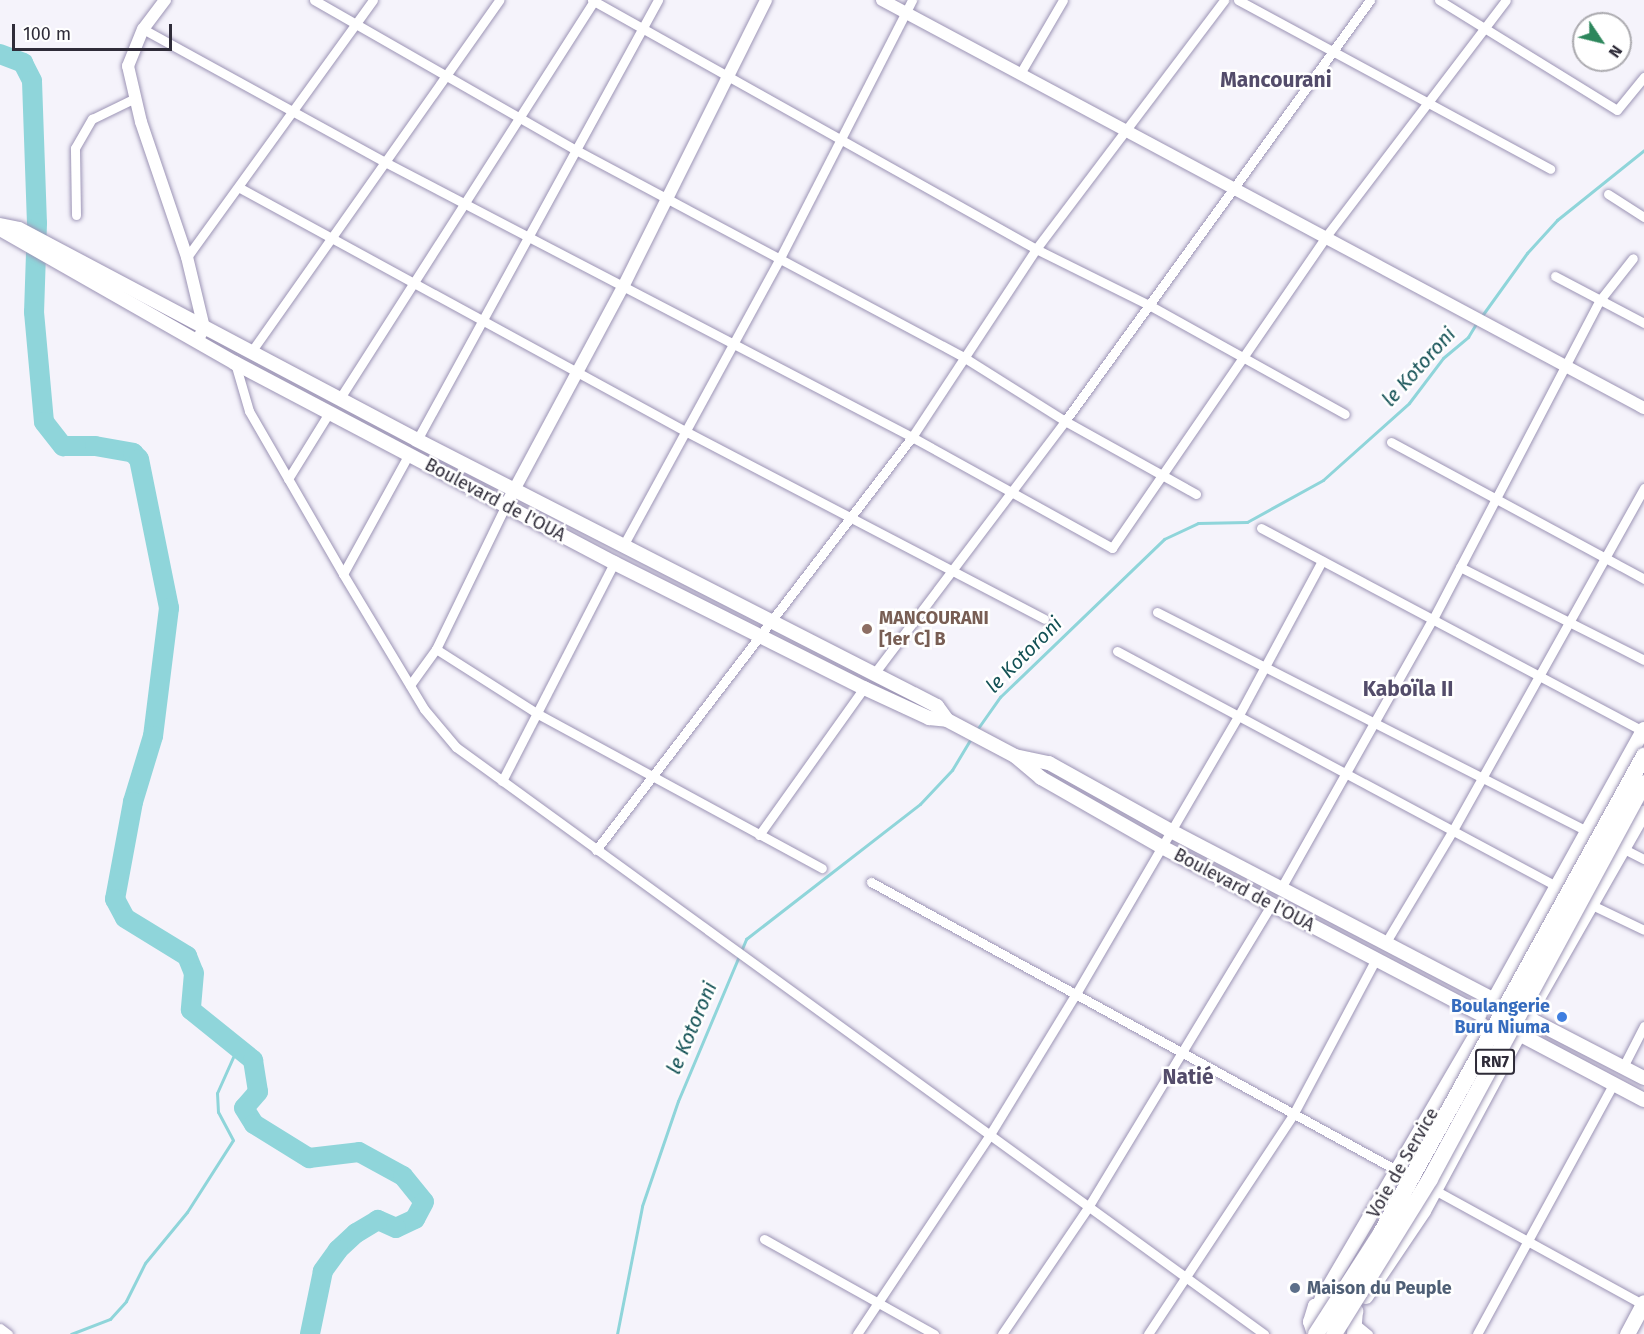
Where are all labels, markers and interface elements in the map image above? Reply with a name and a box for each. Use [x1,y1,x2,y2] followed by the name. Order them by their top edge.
[15,12,176,50] scale bar
[1572,12,1632,72] north arrow
[23,23,71,45] text: 100 m
[1605,42,1626,61] text: N
[1220,67,1332,93] district label: Mancourani
[1377,323,1461,411] water label: le Kotoroni
[421,454,569,546] street label: Boulevard de l'OUA
[879,608,989,650] place label: MANCOURANI [1er C] B
[981,612,1067,698] water label: le Kotoroni
[860,622,874,636] marker: MANCOURANI [1er C] B
[1363,676,1453,702] district label: Kaboïla II
[1170,844,1318,936] street label: Boulevard de l'OUA
[662,978,722,1078] water label: le Kotoroni
[1451,996,1550,1038] place label: Boulangerie Buru Niuma
[1555,1010,1569,1024] marker: Boulangerie Buru Niuma
[1474,1049,1516,1075] road number: RN7
[1162,1064,1214,1090] district label: Natié
[1363,1104,1443,1222] street label: Voie de Service
[1307,1277,1452,1299] place label: Maison du Peuple
[1288,1281,1302,1295] marker: Maison du Peuple

